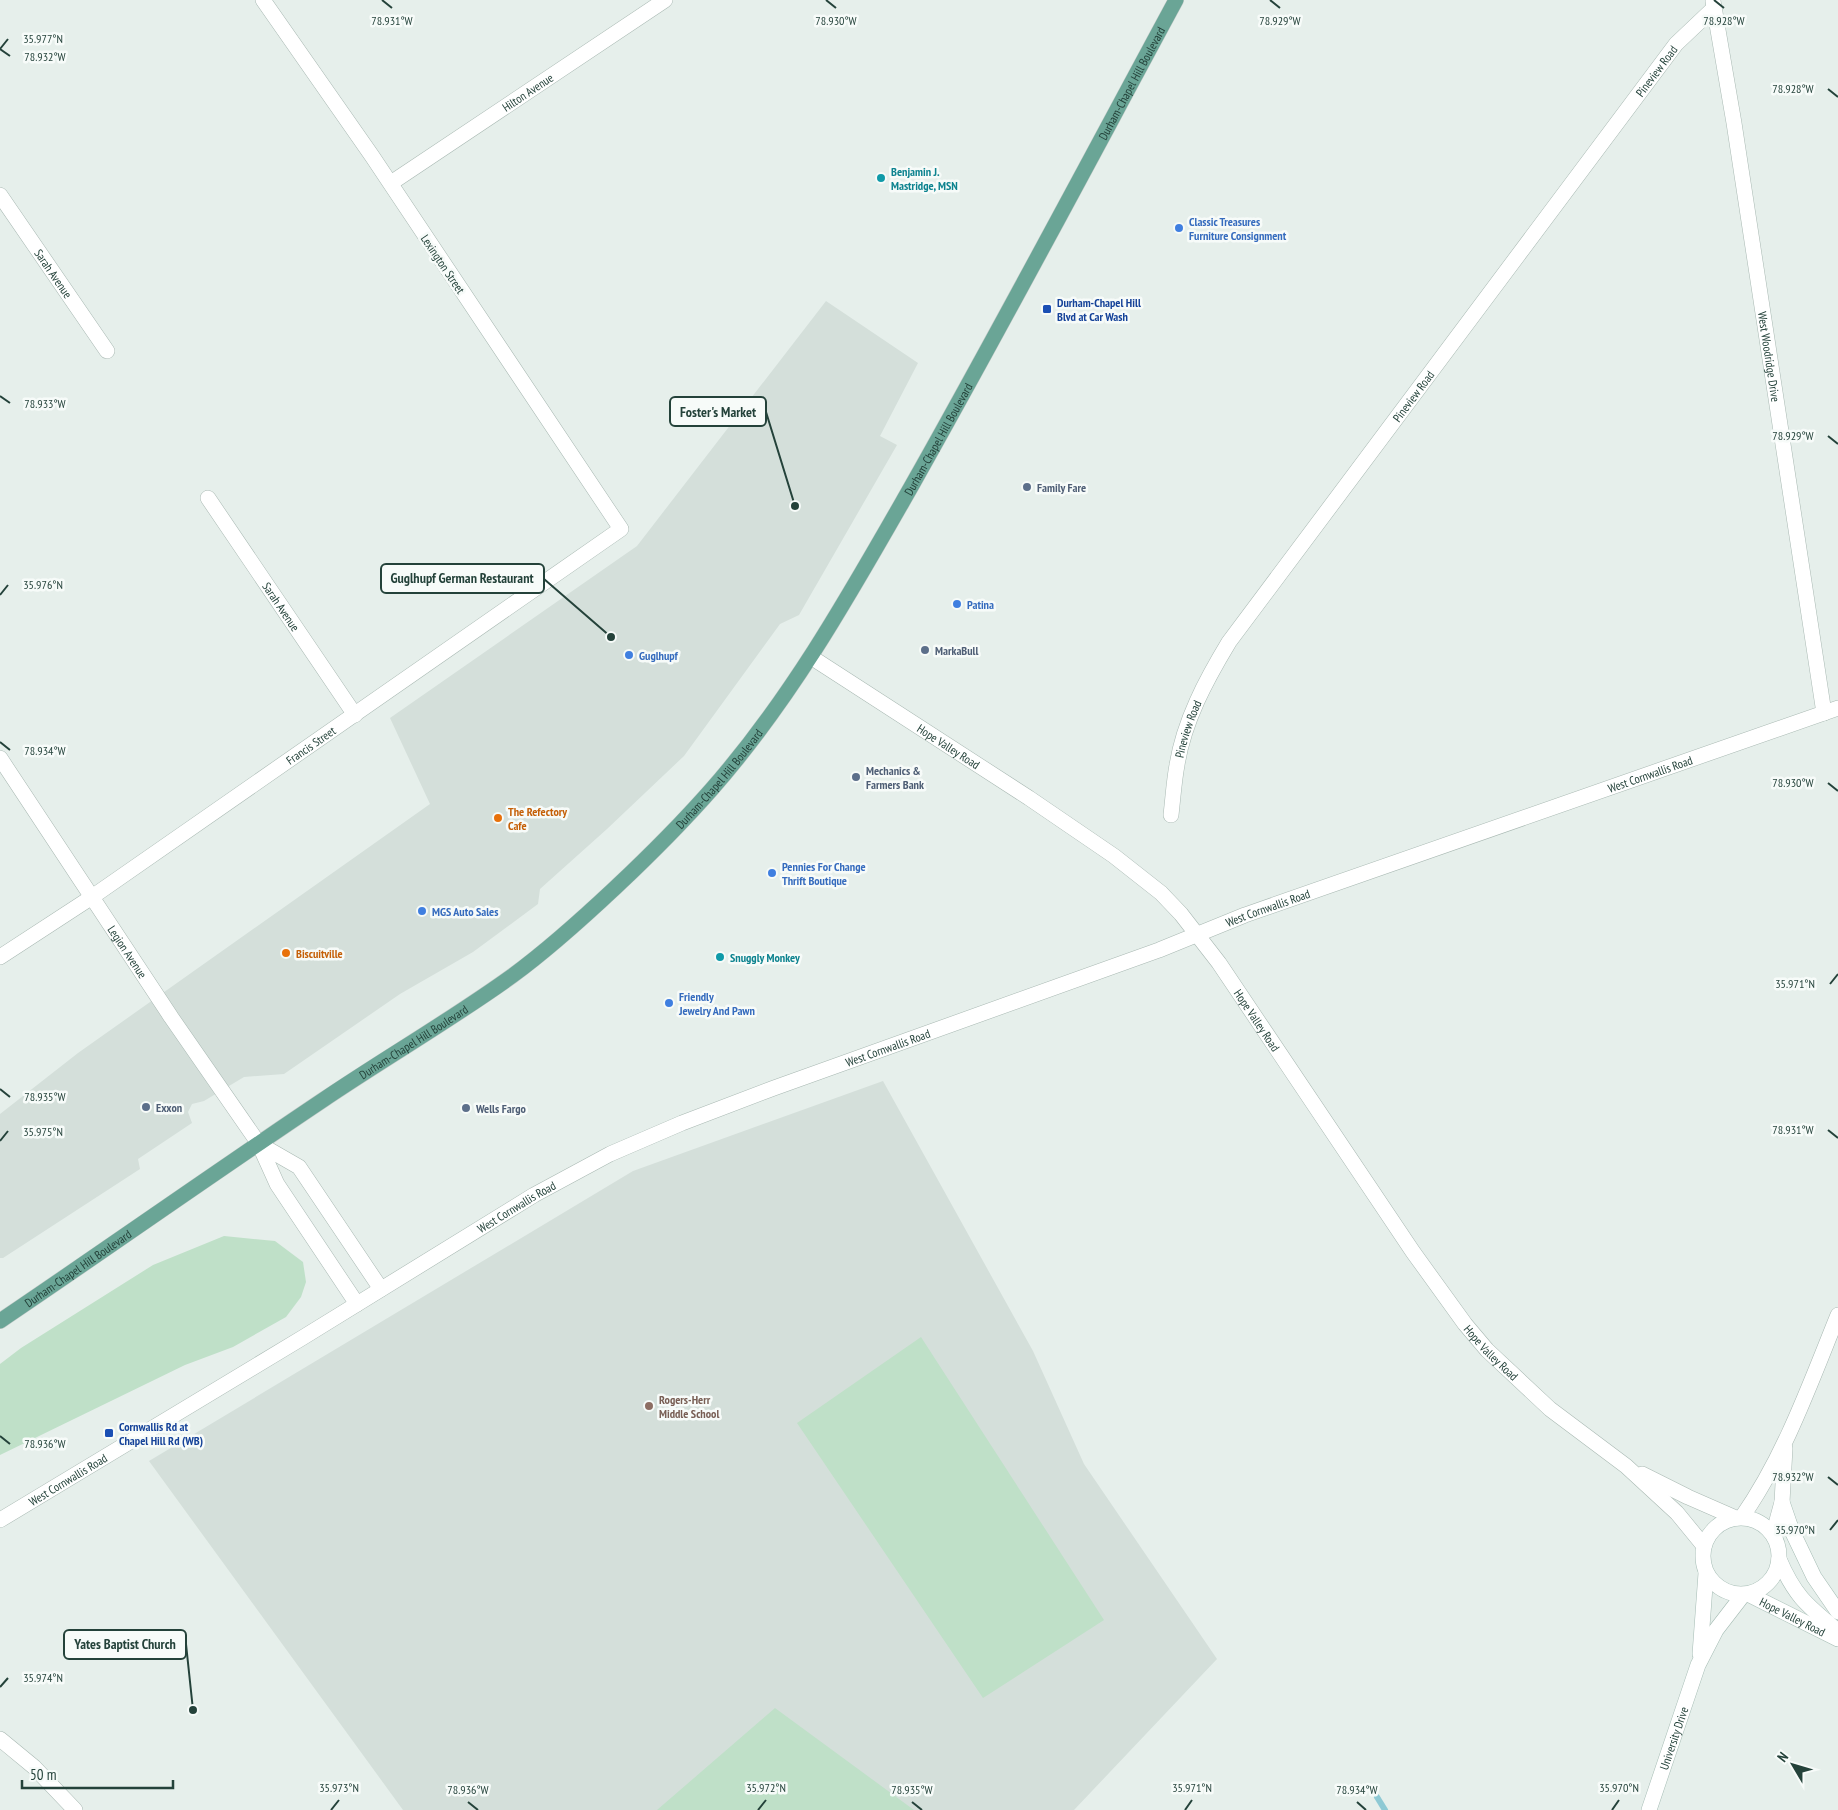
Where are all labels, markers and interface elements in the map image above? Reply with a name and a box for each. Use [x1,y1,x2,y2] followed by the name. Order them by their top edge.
[371,13,413,28] text: 78.931°W
[815,13,857,28] text: 78.930°W
[1259,13,1301,28] text: 78.929°W
[1703,13,1745,28] text: 78.928°W
[1095,24,1168,142] street label: Durham-Chapel Hill Boulevard
[23,31,63,46] text: 35.977°N
[1632,42,1680,99] street label: Pineview Road
[24,49,66,64] text: 78.932°W
[499,70,556,114] street label: Hilton Avenue
[1772,81,1814,96] text: 78.928°W
[891,164,958,193] place label: Benjamin J. Mastridge, MSN
[875,172,887,184] marker: Benjamin J. Mastridge, MSN
[1189,214,1287,243] place label: Classic Treasures Furniture Consignment
[1173,222,1185,234] marker: Classic Treasures Furniture Consignment
[418,232,469,297] street label: Lexington Street
[32,246,76,301] street label: Sarah Avenue
[1057,295,1141,324] place label: Durham-Chapel Hill Blvd at Car Wash
[1041,303,1053,315] marker: Durham-Chapel Hill Blvd at Car Wash
[1755,310,1784,403] street label: West Woodridge Drive
[1389,367,1437,424] street label: Pineview Road
[901,380,975,498] street label: Durham-Chapel Hill Boulevard
[24,396,66,411] text: 78.933°W
[670,397,766,426] callout: Foster's Market
[680,403,756,421] text: Foster's Market
[1772,428,1814,443] text: 78.929°W
[1037,480,1086,495] place label: Family Fare
[1021,481,1033,493] marker: Family Fare
[381,564,544,593] callout: Guglhupf German Restaurant
[390,569,534,587] text: Guglhupf German Restaurant
[23,577,63,592] text: 35.976°N
[260,579,303,634] street label: Sarah Avenue
[967,597,994,612] place label: Patina
[951,598,963,610] marker: Patina
[935,643,978,658] place label: MarkaBull
[919,644,931,656] marker: MarkaBull
[639,648,679,663] place label: Guglhupf
[623,649,635,661] marker: Guglhupf
[1171,698,1204,759] street label: Pineview Road
[915,720,983,772] street label: Hope Valley Road
[283,722,339,767] street label: Francis Street
[672,726,765,831] street label: Durham-Chapel Hill Boulevard
[24,743,66,758] text: 78.934°W
[1606,752,1694,795] street label: West Cornwallis Road
[866,763,924,792] place label: Mechanics & Farmers Bank
[850,771,862,783] marker: Mechanics & Farmers Bank
[1772,775,1814,790] text: 78.930°W
[508,804,567,833] place label: The Refectory Cafe
[492,812,504,824] marker: The Refectory Cafe
[782,859,866,888] place label: Pennies For Change Thrift Boutique
[766,867,778,879] marker: Pennies For Change Thrift Boutique
[1223,885,1312,930] street label: West Cornwallis Road
[432,904,498,919] place label: MGS Auto Sales
[416,905,428,917] marker: MGS Auto Sales
[105,922,151,981] street label: Legion Avenue
[296,946,343,961] place label: Biscuitville
[280,947,292,959] marker: Biscuitville
[730,950,800,965] place label: Snuggly Monkey
[714,951,726,963] marker: Snuggly Monkey
[1775,976,1815,991] text: 35.971°N
[1231,986,1283,1054] street label: Hope Valley Road
[678,989,755,1018] place label: Friendly Jewelry And Pawn
[663,997,675,1009] marker: Friendly Jewelry And Pawn
[356,1001,471,1082] street label: Durham-Chapel Hill Boulevard
[843,1025,932,1069] street label: West Cornwallis Road
[24,1089,66,1104] text: 78.935°W
[156,1100,182,1115] place label: Exxon
[140,1101,152,1113] marker: Exxon
[475,1101,527,1116] place label: Wells Fargo
[460,1102,472,1114] marker: Wells Fargo
[1772,1122,1814,1137] text: 78.931°W
[23,1124,63,1139] text: 35.975°N
[474,1177,558,1236] street label: West Cornwallis Road
[21,1226,134,1310] street label: Durham-Chapel Hill Boulevard
[1461,1321,1522,1383] street label: Hope Valley Road
[659,1392,719,1421] place label: Rogers-Herr Middle School
[643,1400,655,1412] marker: Rogers-Herr Middle School
[119,1419,203,1448] place label: Cornwallis Rd at Chapel Hill Rd (WB)
[103,1427,115,1439] marker: Cornwallis Rd at Chapel Hill Rd (WB)
[24,1436,66,1451] text: 78.936°W
[26,1450,110,1509] street label: West Cornwallis Road
[1772,1469,1814,1484] text: 78.932°W
[1775,1522,1815,1537] text: 35.970°N
[1757,1594,1828,1639] street label: Hope Valley Road
[64,1630,186,1659] callout: Yates Baptist Church
[73,1635,176,1653] text: Yates Baptist Church
[23,1670,63,1685] text: 35.974°N
[1656,1705,1691,1771] street label: University Drive
[1768,1740,1818,1790] north arrow
[1773,1748,1792,1766] text: N
[22,1758,174,1790] scale bar
[30,1765,56,1784] text: 50 m
[319,1780,359,1795] text: 35.973°N
[746,1780,786,1795] text: 35.972°N
[1172,1780,1212,1795] text: 35.971°N
[1599,1780,1639,1795] text: 35.970°N
[447,1782,489,1797] text: 78.936°W
[891,1782,933,1797] text: 78.935°W
[1336,1782,1378,1797] text: 78.934°W

